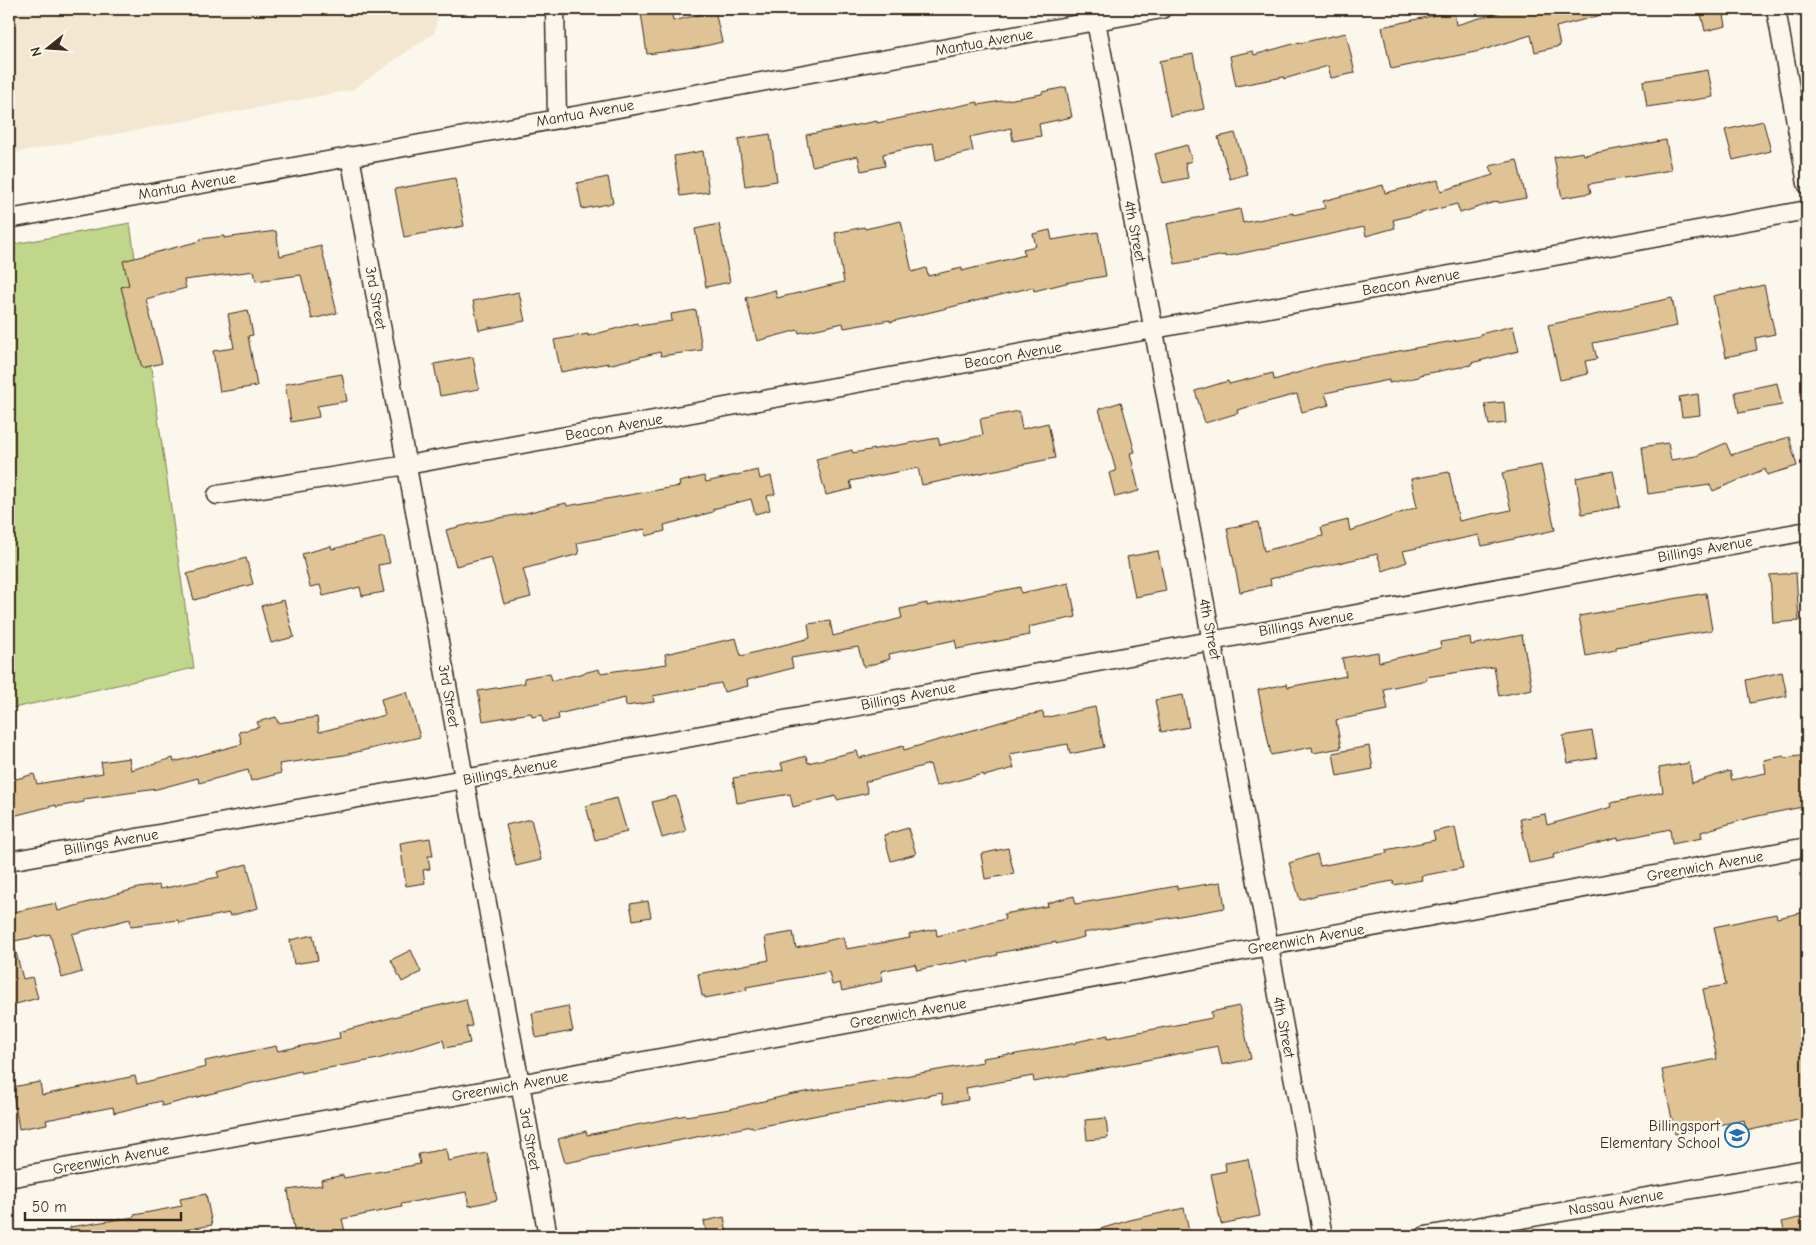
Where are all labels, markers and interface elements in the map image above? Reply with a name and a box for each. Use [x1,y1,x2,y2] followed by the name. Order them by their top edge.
[22,22,72,72] north arrow
[934,24,1035,59] street label: Mantua Avenue
[27,45,46,59] text: N
[535,95,636,130] street label: Mantua Avenue
[137,168,238,203] street label: Mantua Avenue
[1120,199,1150,264] street label: 4th Street
[1361,264,1462,299] street label: Beacon Avenue
[362,265,391,332] street label: 3rd Street
[963,337,1064,372] street label: Beacon Avenue
[564,409,665,444] street label: Beacon Avenue
[1656,532,1754,566] street label: Billings Avenue
[1195,597,1225,662] street label: 4th Street
[1257,606,1355,640] street label: Billings Avenue
[435,663,464,730] street label: 3rd Street
[859,678,957,714] street label: Billings Avenue
[461,753,559,789] street label: Billings Avenue
[62,825,160,859] street label: Billings Avenue
[1645,847,1765,885] street label: Greenwich Avenue
[1246,920,1366,958] street label: Greenwich Avenue
[848,994,968,1032] street label: Greenwich Avenue
[1269,995,1299,1060] street label: 4th Street
[450,1067,570,1105] street label: Greenwich Avenue
[516,1106,545,1173] street label: 3rd Street
[1600,1117,1721,1152] place label: Billingsport Elementary School
[1724,1122,1750,1148] school or university icon: Billingsport Elementary School
[51,1140,171,1178] street label: Greenwich Avenue
[1567,1185,1665,1219] street label: Nassau Avenue
[25,1190,181,1222] scale bar
[32,1198,67,1216] text: 50 m

